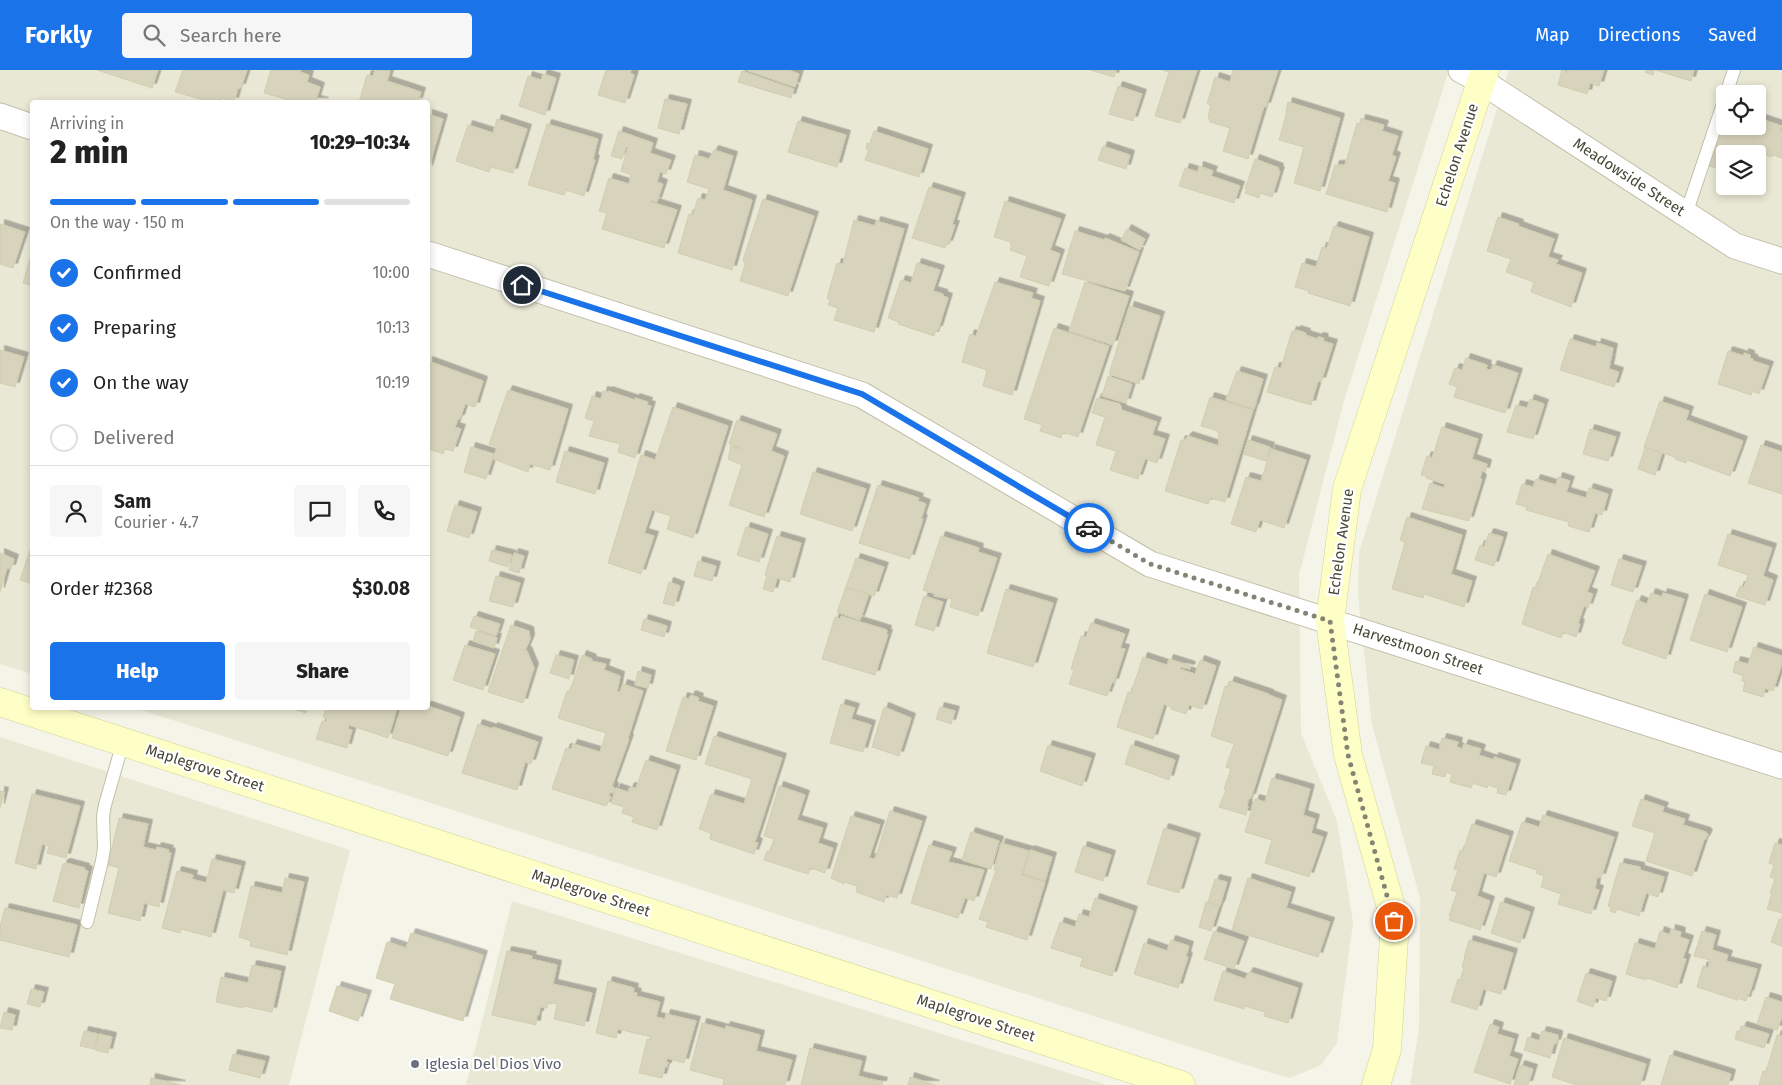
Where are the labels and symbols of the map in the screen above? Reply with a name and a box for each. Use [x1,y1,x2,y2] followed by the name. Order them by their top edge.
[1432,101,1482,209] street label: Echelon Avenue
[1570,134,1689,220] street label: Meadowside Street
[501,264,543,306] pin
[1325,488,1357,596] street label: Echelon Avenue
[1064,503,1114,553] courier
[1351,619,1486,679] street label: Harvestmoon Street
[144,740,267,796] street label: Maplegrove Street
[530,865,653,921] street label: Maplegrove Street
[1373,900,1415,942] pin
[915,990,1038,1046] street label: Maplegrove Street
[425,1055,562,1073] place label: Iglesia Del Dios Vivo
[409,1058,421,1070] marker: Iglesia Del Dios Vivo

